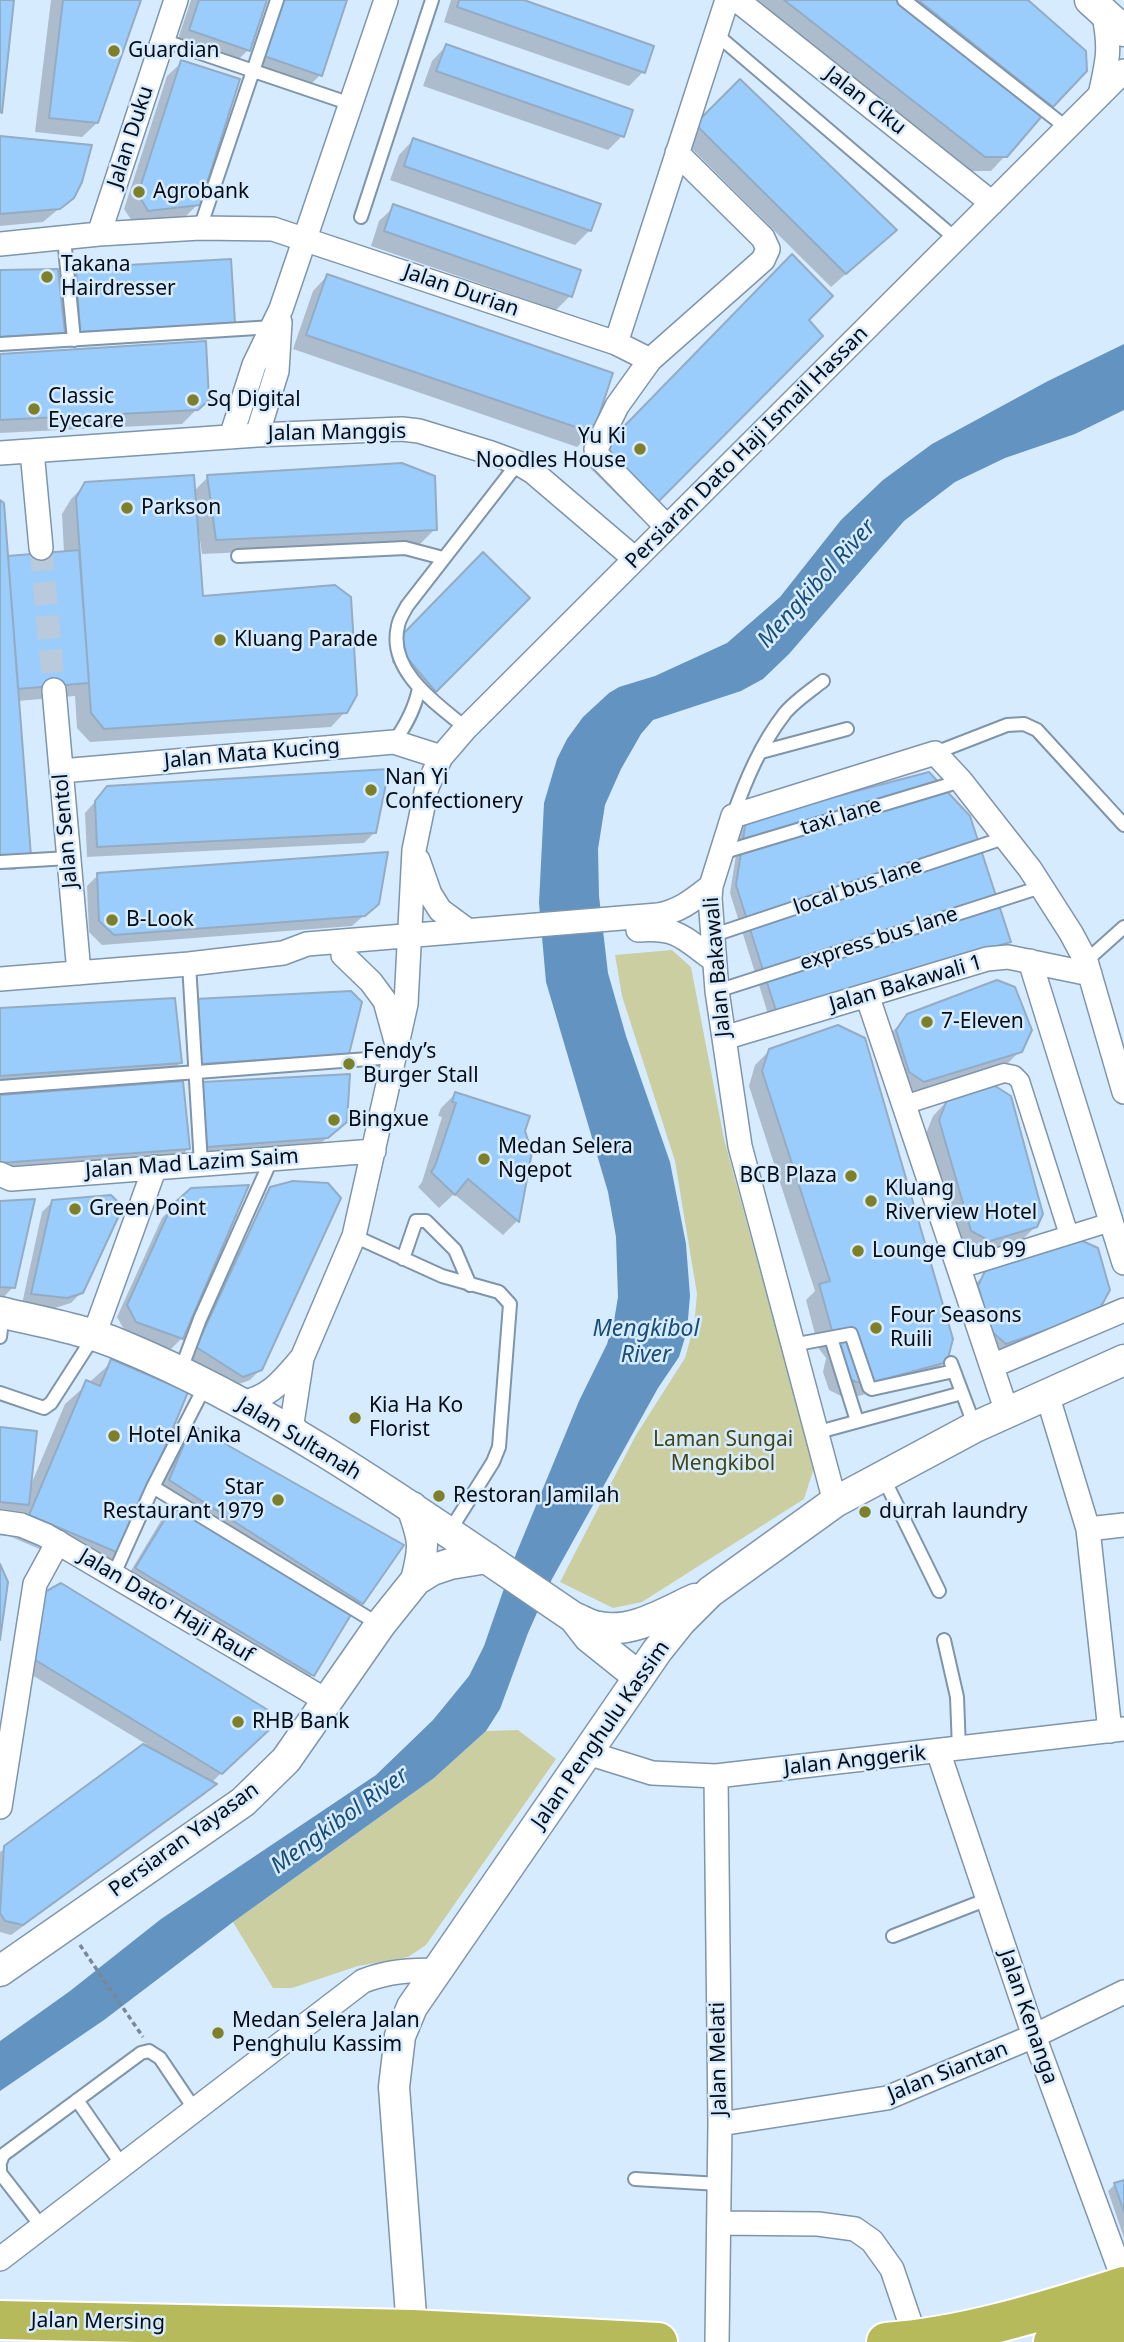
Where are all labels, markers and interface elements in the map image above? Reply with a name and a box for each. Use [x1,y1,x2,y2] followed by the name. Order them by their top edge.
[128,38,219,64] place label: Guardian
[106,43,122,59] marker: Guardian
[819,62,911,140] street label: Jalan Ciku
[103,83,159,191] street label: Jalan Duku
[153,179,249,205] place label: Agrobank
[131,184,147,200] marker: Agrobank
[61,252,176,302] place label: Takana Hairdresser
[400,260,522,322] street label: Jalan Durian
[39,269,55,285] marker: Takana Hairdresser
[621,322,873,574] street label: Persiaran Dato Haji Ismail Hassan
[48,384,124,434] place label: Classic Eyecare
[207,387,301,413] place label: Sq Digital
[185,392,201,408] marker: Sq Digital
[26,401,42,417] marker: Classic Eyecare
[268,419,406,447] street label: Jalan Manggis
[476,424,626,474] place label: Yu Ki Noodles House
[632,441,648,457] marker: Yu Ki Noodles House
[141,495,221,521] place label: Parkson
[119,500,135,516] marker: Parkson
[752,514,882,654] water label: Mengkibol River
[234,627,378,653] place label: Kluang Parade
[212,632,228,648] marker: Kluang Parade
[163,734,341,774] street label: Jalan Mata Kucing
[385,765,523,815] place label: Nan Yi Confectionery
[48,773,84,889] street label: Jalan Sentol
[363,782,379,798] marker: Nan Yi Confectionery
[797,793,885,841] street label: taxi lane
[790,853,926,921] street label: local bus lane
[699,896,737,1038] street label: Jalan Bakawali
[797,902,961,976] street label: express bus lane
[126,907,194,933] place label: B-Look
[104,912,120,928] marker: B-Look
[827,950,985,1018] street label: Jalan Bakawali 1
[941,1009,1024,1035] place label: 7-Eleven
[919,1014,935,1030] marker: 7-Eleven
[363,1039,479,1089] place label: Fendy’s Burger Stall
[341,1056,357,1072] marker: Fendy’s Burger Stall
[348,1107,429,1133] place label: Bingxue
[326,1112,342,1128] marker: Bingxue
[498,1134,633,1184] place label: Medan Selera Ngepot
[84,1144,300,1184] street label: Jalan Mad Lazim Saim
[476,1151,492,1167] marker: Medan Selera Ngepot
[739,1163,837,1189] place label: BCB Plaza
[843,1168,859,1184] marker: BCB Plaza
[885,1176,1037,1226] place label: Kluang Riverview Hotel
[863,1193,879,1209] marker: Kluang Riverview Hotel
[89,1196,206,1222] place label: Green Point
[67,1201,83,1217] marker: Green Point
[872,1238,1026,1264] place label: Lounge Club 99
[850,1243,866,1259] marker: Lounge Club 99
[890,1303,1022,1353] place label: Four Seasons Ruili
[593,1315,699,1369] water label: Mengkibol River
[868,1320,884,1336] marker: Four Seasons Ruili
[232,1392,366,1486] street label: Jalan Sultanah
[369,1393,463,1443] place label: Kia Ha Ko Florist
[347,1410,363,1426] marker: Kia Ha Ko Florist
[128,1423,241,1449] place label: Hotel Anika
[653,1427,793,1477] park label: Laman Sungai Mengkibol
[106,1428,122,1444] marker: Hotel Anika
[103,1475,264,1525] place label: Star Restaurant 1979
[453,1483,619,1509] place label: Restoran Jamilah
[431,1488,447,1504] marker: Restoran Jamilah
[270,1492,286,1508] marker: Star Restaurant 1979
[879,1499,1027,1525] place label: durrah laundry
[857,1504,873,1520] marker: durrah laundry
[74,1544,258,1668] street label: Jalan Dato' Haji Rauf
[527,1636,675,1834] street label: Jalan Penghulu Kassim
[252,1709,349,1735] place label: RHB Bank
[230,1714,246,1730] marker: RHB Bank
[783,1741,927,1781] street label: Jalan Anggerik
[266,1762,414,1880] water label: Mengkibol River
[104,1777,264,1903] street label: Persiaran Yayasan
[993,1947,1063,2087] street label: Jalan Kenanga
[705,2002,733,2116] street label: Jalan Melati
[232,2008,420,2058] place label: Medan Selera Jalan Penghulu Kassim
[210,2025,226,2041] marker: Medan Selera Jalan Penghulu Kassim
[884,2036,1012,2108] street label: Jalan Siantan
[31,2308,165,2336] street label: Jalan Mersing

